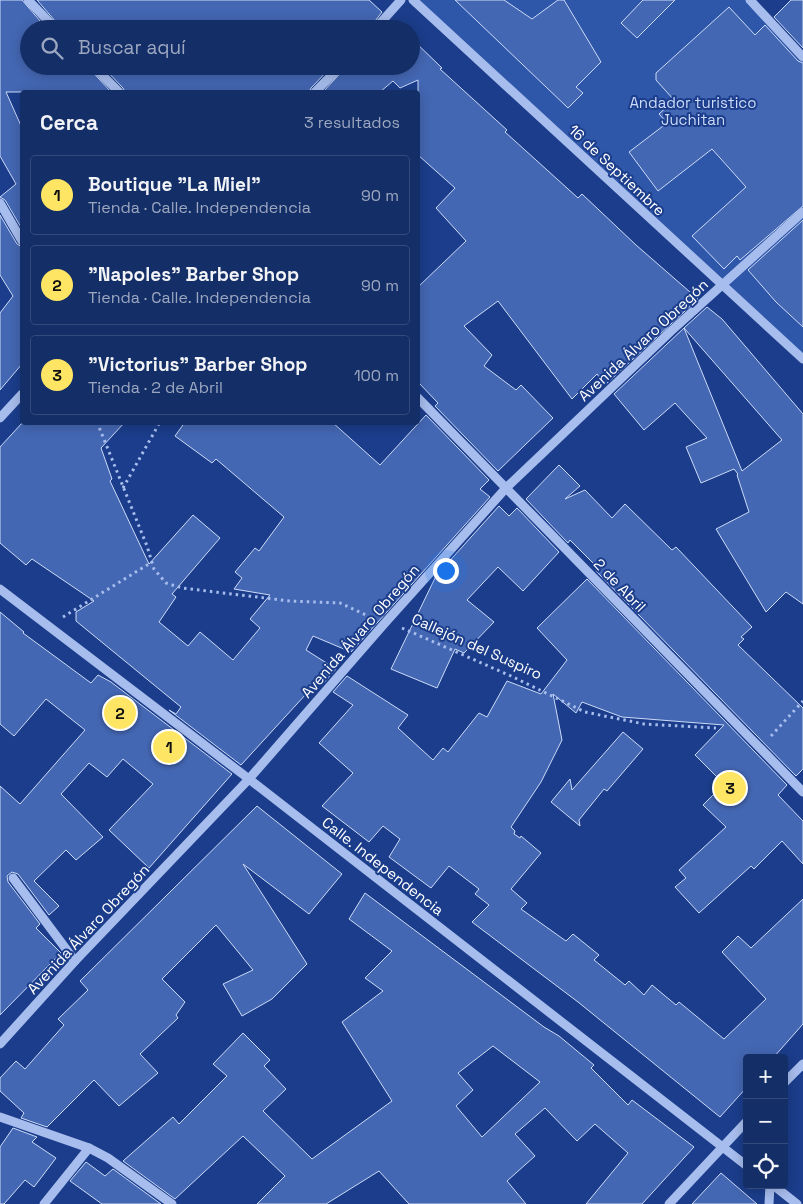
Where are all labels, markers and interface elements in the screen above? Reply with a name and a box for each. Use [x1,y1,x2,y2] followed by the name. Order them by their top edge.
[20,20,420,75] search box
[38,34,66,62] icon: search
[78,35,186,60] text: Buscar aquí
[629,93,757,129] park label: Andador turistico Juchitan
[40,109,98,136] text: Cerca
[304,112,400,133] text: 3 resultados
[565,120,669,220] street label: 16 de Septiembre
[88,172,261,197] text: Boutique "La Miel"
[53,185,61,206] text: 1
[361,185,399,206] text: 90 m
[88,197,311,218] text: Tienda · Calle. Independencia
[88,262,299,287] text: "Napoles" Barber Shop
[52,275,62,296] text: 2
[361,275,399,296] text: 90 m
[574,275,712,405] street label: Avenida Álvaro Obregón
[88,287,311,308] text: Tienda · Calle. Independencia
[88,352,307,377] text: "Victorius" Barber Shop
[52,365,62,386] text: 3
[354,365,399,386] text: 100 m
[88,377,223,398] text: Tienda · 2 de Abril
[590,554,650,616] street label: 2 de Abril
[433,558,459,584] your location
[297,560,423,702] street label: Avenida Álvaro Obregón
[409,609,545,683] street label: Callejón del Suspiro
[104,694,136,732] pin: 2
[153,728,185,766] pin: 1
[714,769,746,807] pin: 3
[318,812,448,920] street label: Calle. Independencia
[23,860,153,998] street label: Avenida Álvaro Obregón
[743,1054,788,1189] map controls
[743,1054,788,1099] button: +
[743,1099,788,1144] button: −
[743,1144,788,1189] button: locate

